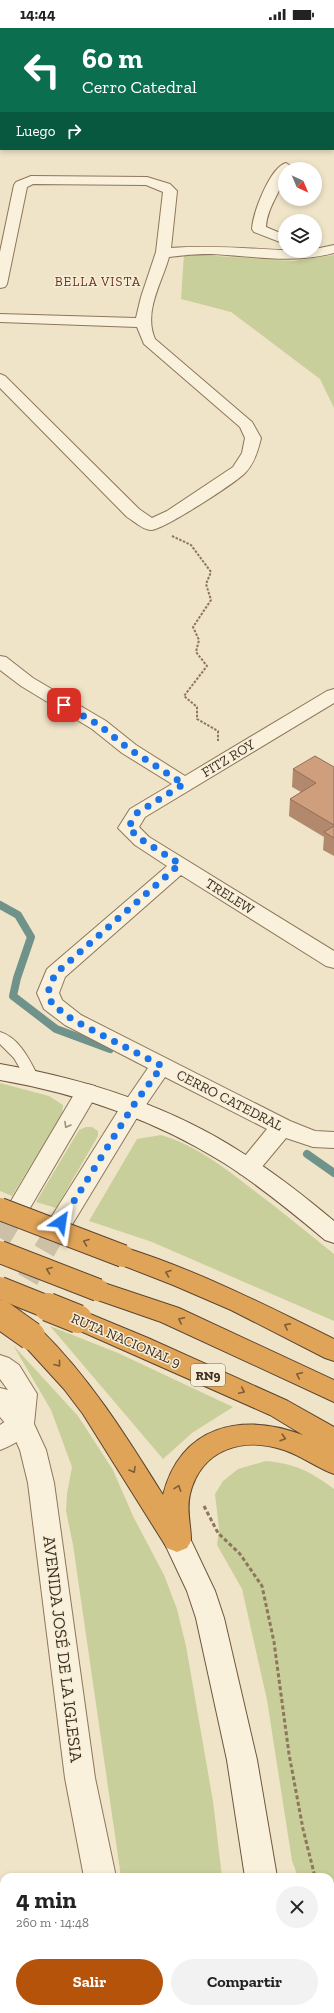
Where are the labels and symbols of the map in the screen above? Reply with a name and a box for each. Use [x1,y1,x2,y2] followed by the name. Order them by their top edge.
[278,162,322,206] north arrow
[55,274,141,289] district label: BELLA VISTA
[47,688,81,722] pin
[199,736,258,781] street label: FITZ ROY
[202,875,257,918] street label: TRELEW
[174,1066,286,1135] street label: CERRO CATEDRAL
[64,1121,71,1128] one-way arrow
[40,1201,82,1243] position arrow
[83,1239,90,1247] one-way arrow
[46,1267,53,1275] one-way arrow
[165,1270,172,1278] one-way arrow
[68,1310,183,1371] street label: RUTA NACIONAL 9
[177,1317,185,1325] one-way arrow
[284,1323,291,1331] one-way arrow
[54,1359,61,1366] one-way arrow
[191,1364,225,1386] road number: RN9
[295,1372,303,1380] one-way arrow
[238,1386,245,1394] one-way arrow
[279,1433,286,1442] one-way arrow
[128,1466,135,1473] one-way arrow
[173,1484,182,1491] one-way arrow
[39,1534,87,1764] street label: AVENIDA JOSÉ DE LA IGLESIA

